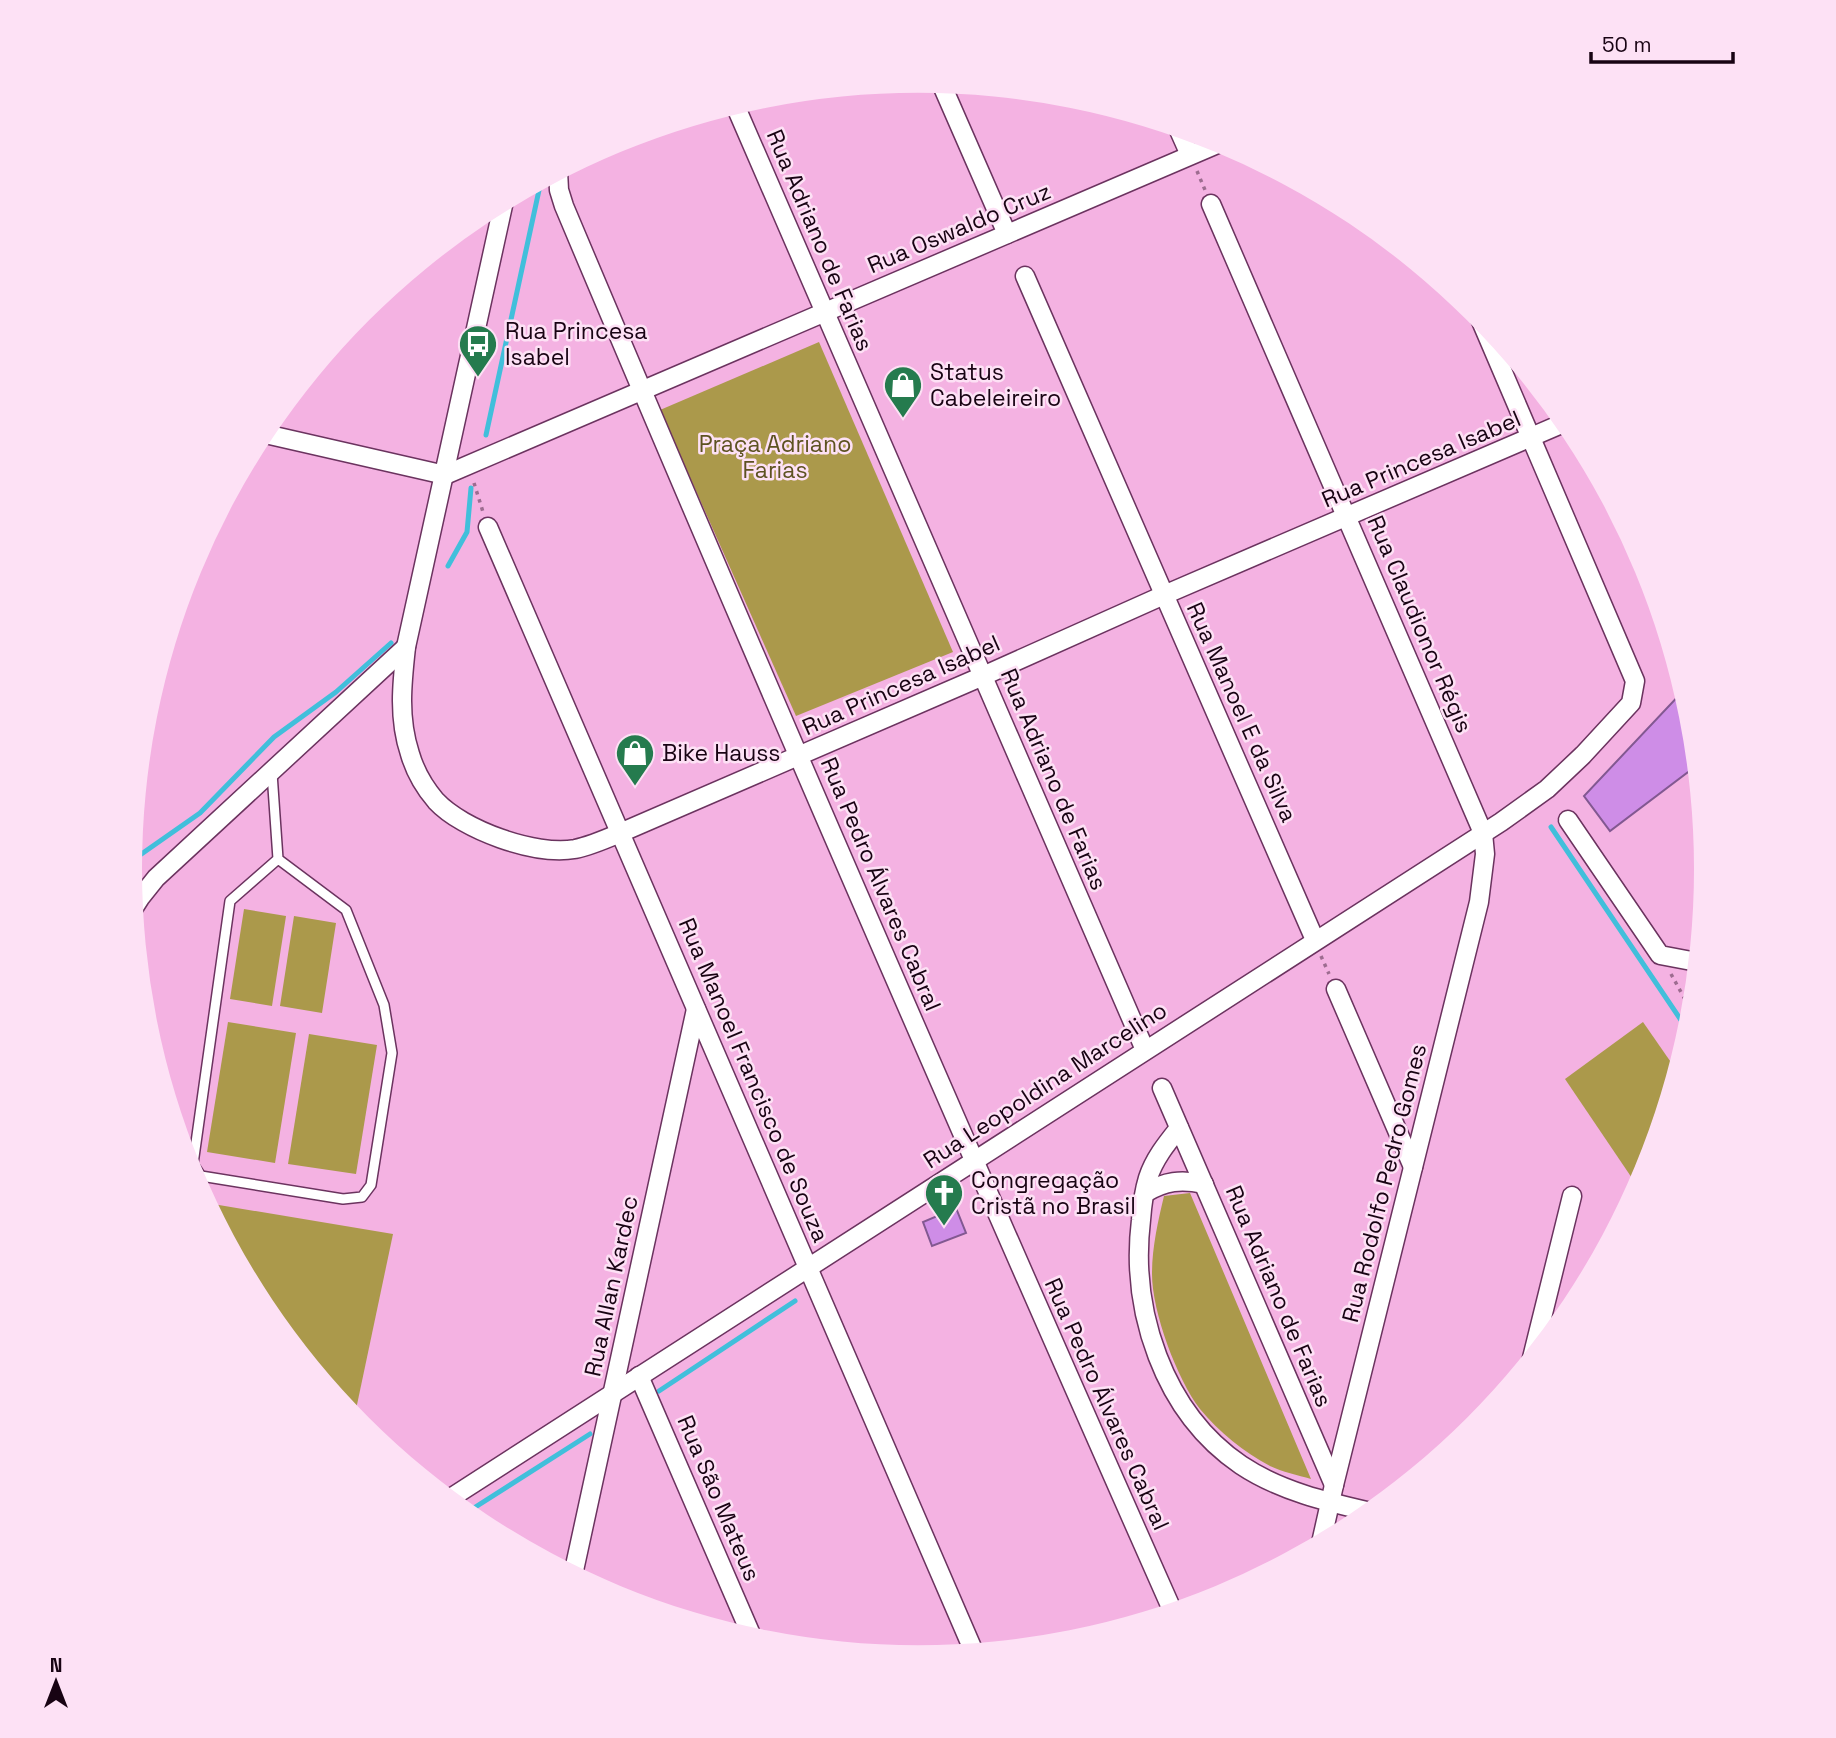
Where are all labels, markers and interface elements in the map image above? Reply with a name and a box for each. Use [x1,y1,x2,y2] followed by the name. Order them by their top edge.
[1591,21,1733,65] scale bar
[1602,31,1652,58] text: 50 m
[760,125,880,355] street label: Rua Adriano de Farias
[863,176,1055,280] street label: Rua Oswaldo Cruz
[505,316,648,372] place label: Rua Princesa Isabel
[457,323,499,378] bus stop icon: Rua Princesa Isabel
[930,357,1061,413] place label: Status Cabeleireiro
[882,364,924,419] shop icon: Status Cabeleireiro
[1317,403,1525,515] street label: Rua Princesa Isabel
[699,429,851,485] park label: Praça Adriano Farias
[1361,511,1479,737] street label: Rua Claudionor Régis
[1180,597,1304,827] street label: Rua Manoel E da Silva
[797,628,1005,742] street label: Rua Princesa Isabel
[994,664,1114,894] street label: Rua Adriano de Farias
[614,732,656,787] shop icon: Bike Hauss
[662,738,780,768] place label: Bike Hauss
[814,753,948,1015] street label: Rua Pedro Álvares Cabral
[672,913,836,1247] street label: Rua Manoel Francisco de Souza
[917,995,1173,1175] street label: Rua Leopoldina Marcelino
[1335,1041,1433,1325] street label: Rua Rodolfo Pedro Gomes
[971,1165,1136,1221] place label: Congregação Cristã no Brasil
[923,1172,965,1227] church icon: Congregação Cristã no Brasil
[1219,1181,1339,1411] street label: Rua Adriano de Farias
[577,1193,645,1379] street label: Rua Allan Kardec
[1038,1273,1176,1535] street label: Rua Pedro Álvares Cabral
[671,1411,767,1585] street label: Rua São Mateus
[21,1647,91,1717] north arrow
[50,1653,62,1678] text: N

